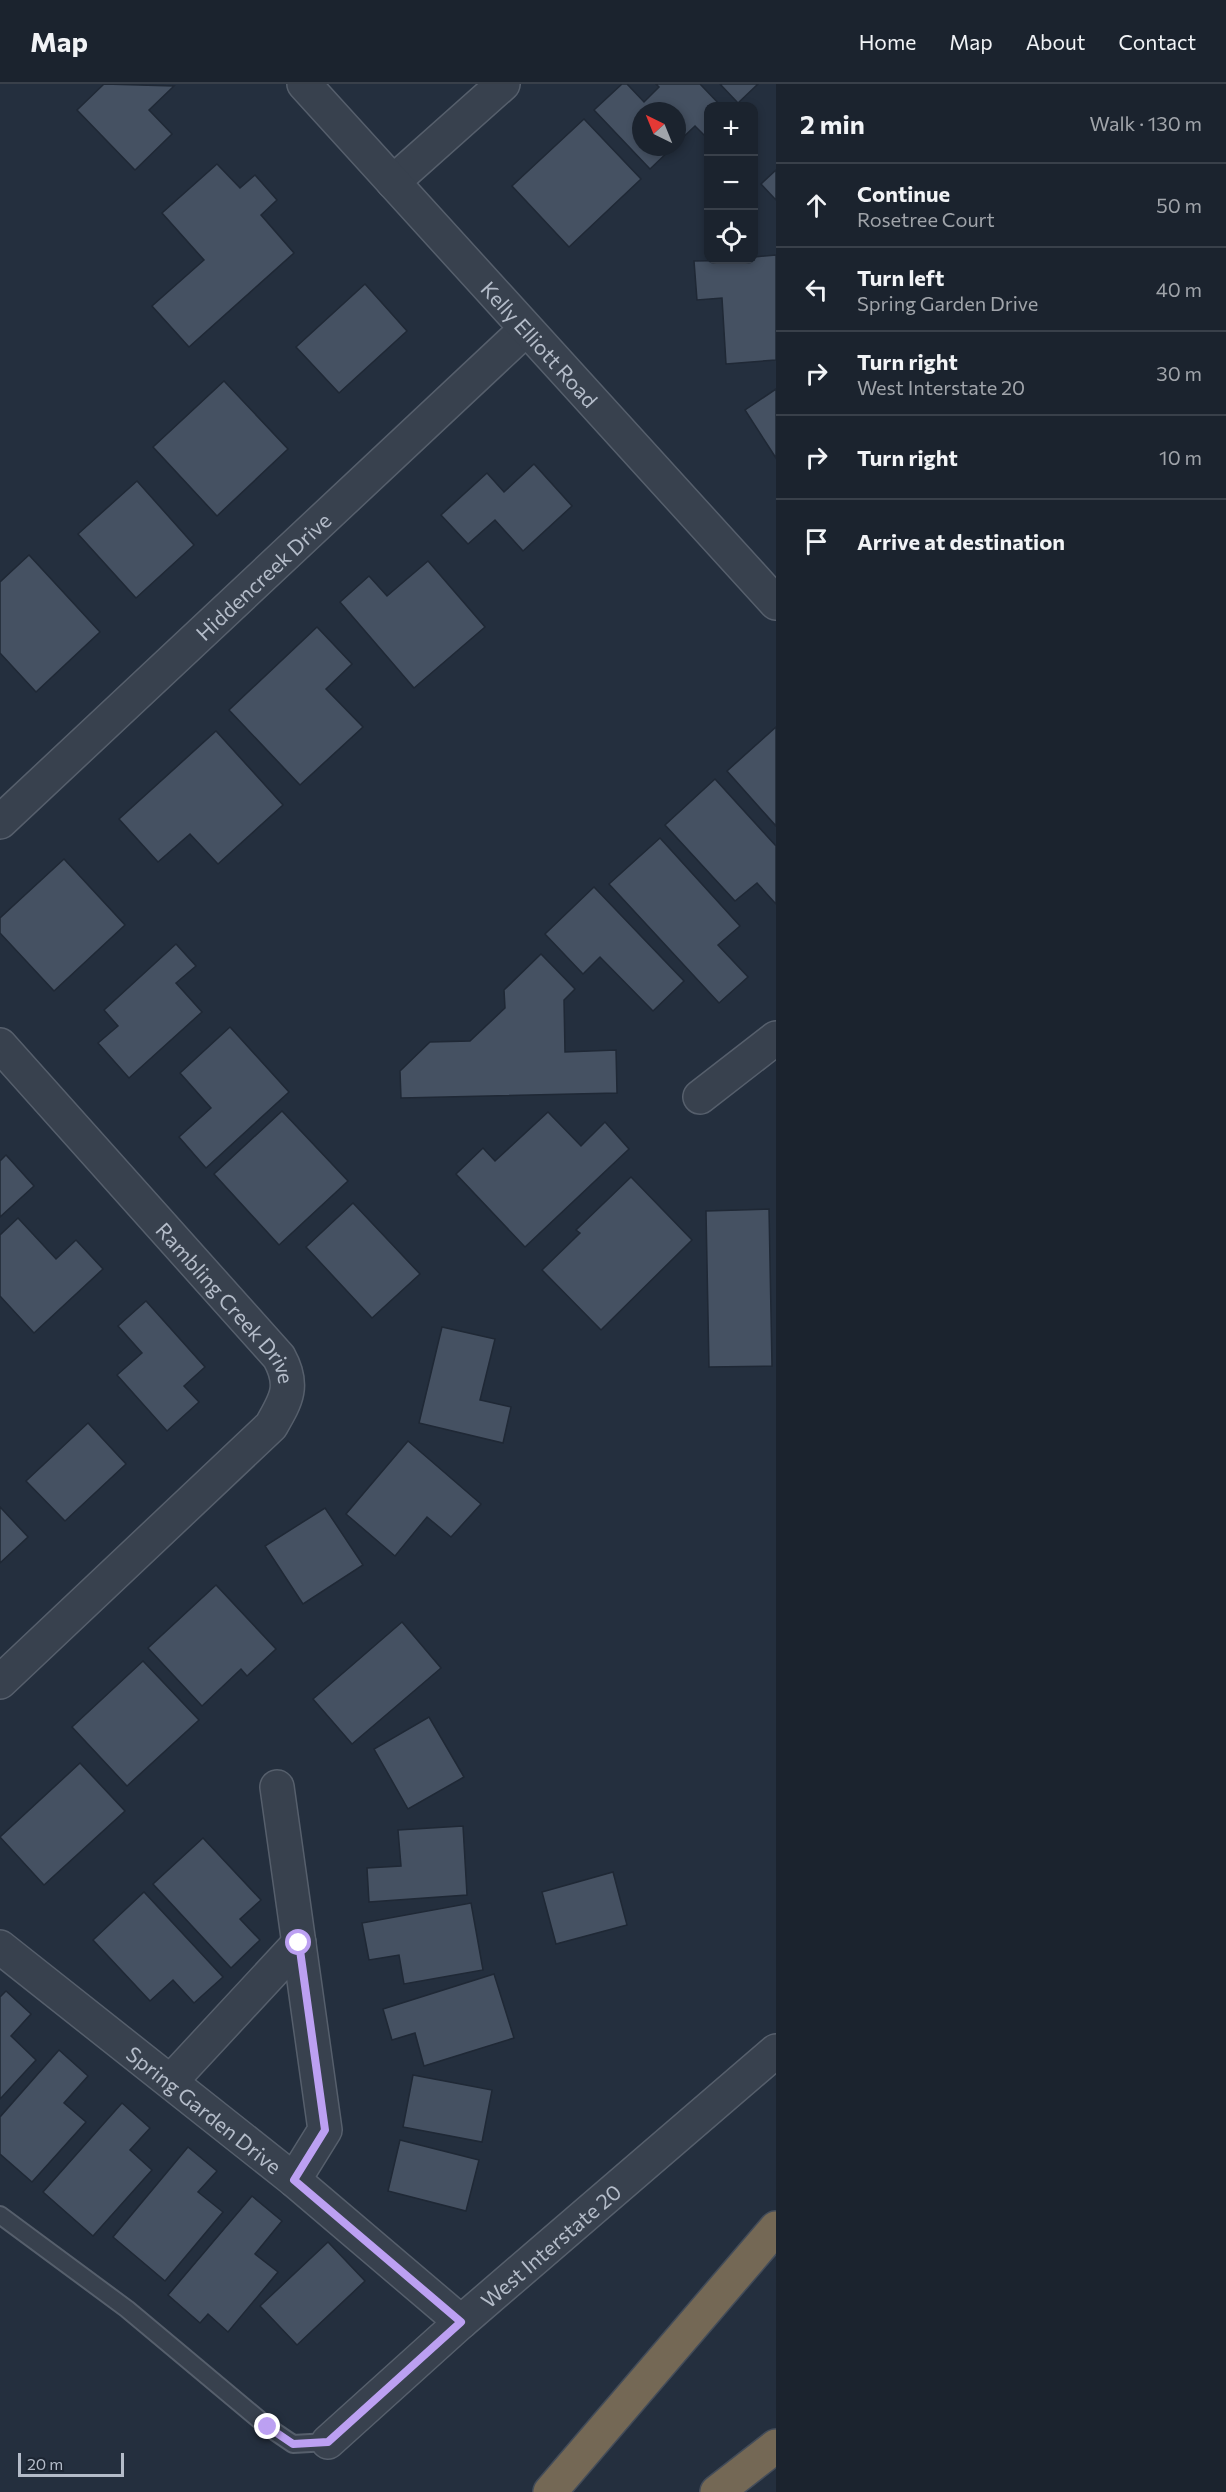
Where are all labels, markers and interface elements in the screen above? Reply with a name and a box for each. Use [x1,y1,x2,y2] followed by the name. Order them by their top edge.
[30,24,88,58] text: Map
[859,29,916,54] text: Home
[949,29,993,54] text: Map
[1026,29,1085,54] text: About
[1118,29,1196,54] text: Contact
[632,102,686,156] north arrow
[704,102,758,264] map controls
[704,102,758,156] button: +
[800,108,865,139] text: 2 min
[1090,111,1202,135] text: Walk · 130 m
[704,156,758,210] button: −
[857,180,950,207] text: Continue
[800,189,833,222] icon: ahead
[1156,193,1202,217] text: 50 m
[857,207,995,231] text: Rosetree Court
[704,210,758,264] button: locate
[857,264,944,291] text: Turn left
[800,273,833,306] icon: left
[477,276,604,412] street label: Kelly Elliott Road
[1156,277,1202,301] text: 40 m
[857,291,1038,315] text: Spring Garden Drive
[857,348,958,375] text: Turn right
[800,357,833,390] icon: right
[1156,361,1202,385] text: 30 m
[857,375,1025,399] text: West Interstate 20
[800,441,833,474] icon: right
[857,444,958,471] text: Turn right
[1159,445,1202,469] text: 10 m
[190,507,335,645] street label: Hiddencreek Drive
[800,525,833,558] icon: arrive
[857,528,1065,555] text: Arrive at destination
[152,1217,300,1385] street label: Rambling Creek Drive
[285,1929,311,1955] route start
[122,2040,287,2178] street label: Spring Garden Drive
[475,2178,625,2312] street label: West Interstate 20
[254,2413,280,2439] route end
[18,2450,124,2478] scale bar
[27,2454,63,2473] text: 20 m

